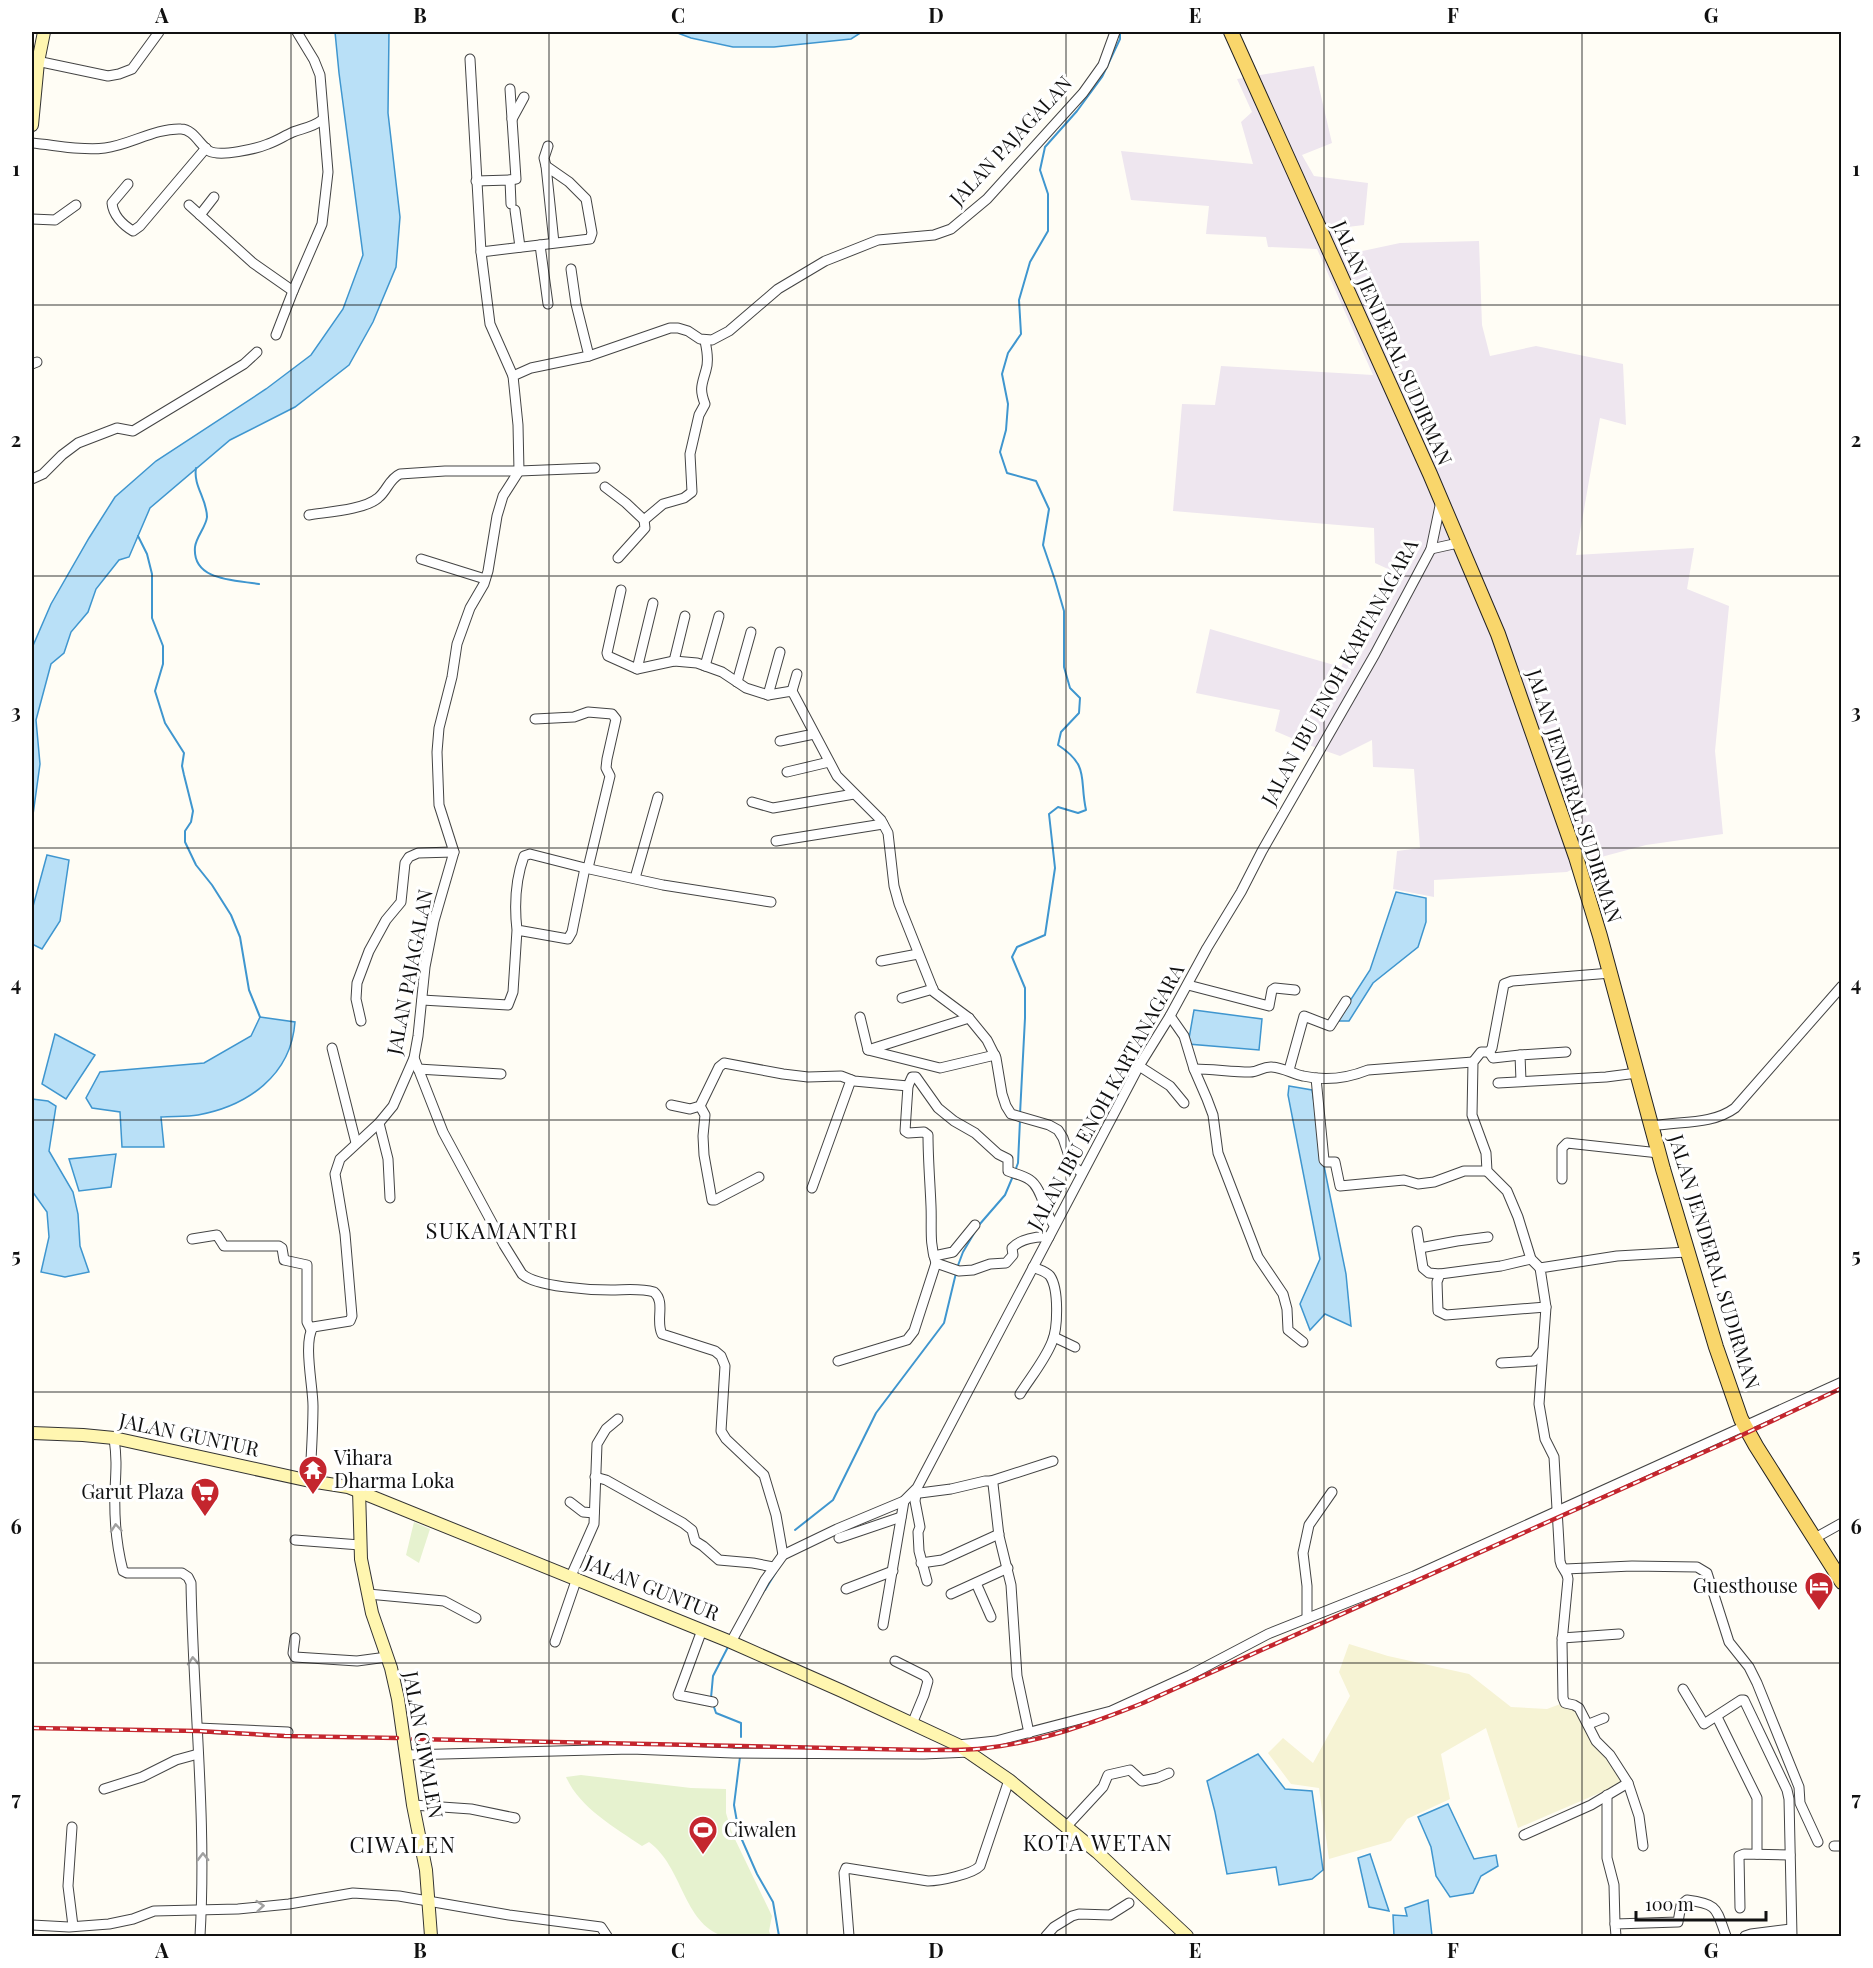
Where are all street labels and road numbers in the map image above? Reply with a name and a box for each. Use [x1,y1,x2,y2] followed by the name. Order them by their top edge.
[942,69,1077,211] street label: JALAN PAJAGALAN
[1327,215,1460,469] street label: JALAN JENDERAL SUDIRMAN
[1254,533,1423,810] street label: JALAN IBU ENOH KARTANAGARA
[1521,664,1629,926] street label: JALAN JENDERAL SUDIRMAN
[379,887,438,1058] street label: JALAN PAJAGALAN
[1020,958,1189,1235] street label: JALAN IBU ENOH KARTANAGARA
[1663,1130,1767,1392] street label: JALAN JENDERAL SUDIRMAN
[116,1405,263,1462] street label: JALAN GUNTUR
[581,1547,725,1626] street label: JALAN GUNTUR
[398,1668,451,1821] street label: JALAN CIWALEN

